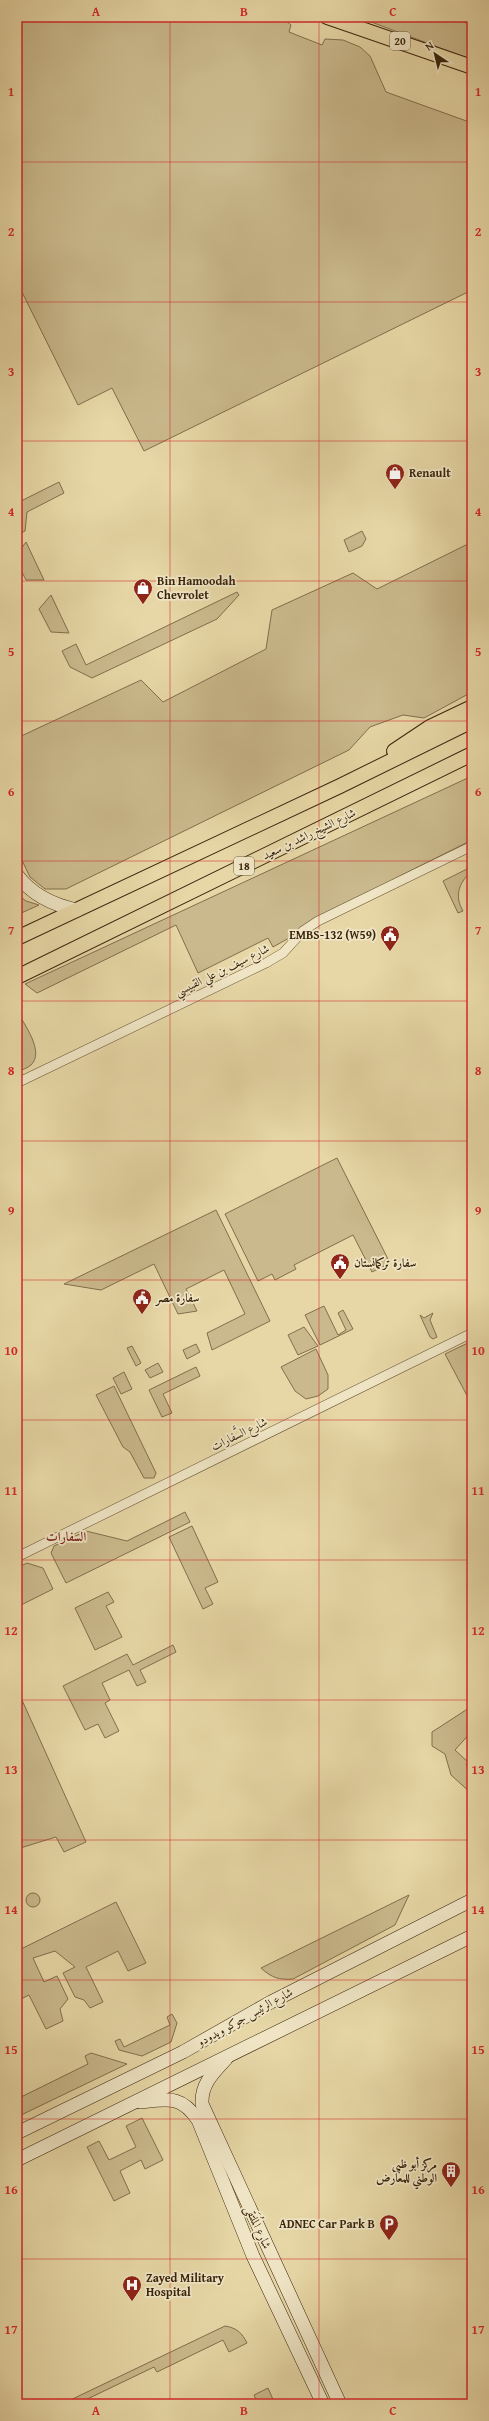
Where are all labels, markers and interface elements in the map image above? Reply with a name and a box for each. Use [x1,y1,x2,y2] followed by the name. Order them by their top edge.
[92,2,101,21] text: A
[240,2,248,21] text: B
[389,2,397,21] text: C
[390,32,410,50] road number: 20
[415,34,455,74] north arrow
[422,37,437,54] text: N
[8,82,14,101] text: 1
[475,82,481,101] text: 1
[8,222,15,241] text: 2
[475,222,482,241] text: 2
[8,362,14,381] text: 3
[475,362,481,381] text: 3
[384,462,406,490] shop icon: Renault
[409,464,451,481] place label: Renault
[8,502,15,521] text: 4
[475,502,482,521] text: 4
[157,572,236,603] place label: Bin Hamoodah Chevrolet
[132,577,154,605] shop icon: Bin Hamoodah Chevrolet
[8,642,15,661] text: 5
[475,642,482,661] text: 5
[8,782,15,801] text: 6
[475,782,482,801] text: 6
[259,803,360,866] street label: شارع الشيخ راشد بن سعيد
[234,857,254,875] road number: 18
[8,921,15,940] text: 7
[475,921,482,940] text: 7
[379,924,401,952] public building icon: EMBS-132 (W59)
[289,926,376,943] place label: EMBS-132 (W59)
[172,939,274,1003] street label: شارع سيف بن علي القبيسي
[8,1061,15,1080] text: 8
[475,1061,482,1080] text: 8
[8,1201,15,1220] text: 9
[475,1201,482,1220] text: 9
[329,1252,351,1280] public building icon: سفارة تركمانستان
[354,1254,416,1271] place label: سفارة تركمانستان
[131,1287,153,1315] public building icon: سفارة مصر
[154,1289,200,1307] place label: سفارة مصر
[4,1341,18,1360] text: 10
[471,1341,485,1360] text: 10
[207,1411,271,1457] street label: شارع السَّفارات
[4,1481,18,1500] text: 11
[471,1481,485,1500] text: 11
[46,1527,86,1546] district label: السفارات
[4,1621,18,1640] text: 12
[471,1621,485,1640] text: 12
[4,1760,18,1779] text: 13
[471,1760,485,1779] text: 13
[4,1900,18,1919] text: 14
[471,1900,485,1919] text: 14
[192,1983,297,2054] street label: شارع الرئيس جوكو ويدودو
[4,2040,18,2059] text: 15
[471,2040,485,2059] text: 15
[376,2155,437,2190] place label: مركز أبو ظبي الوطني للمعارض
[440,2160,462,2188] building icon: مركز أبو ظبي الوطني للمعارض
[4,2180,18,2199] text: 16
[471,2180,485,2199] text: 16
[238,2202,277,2253] street label: شارع المُلتَقى
[378,2213,400,2241] parking icon: ADNEC Car Park B
[279,2215,375,2232] place label: ADNEC Car Park B
[146,2269,225,2300] place label: Zayed Military Hospital
[121,2274,143,2302] hospital icon: Zayed Military Hospital
[4,2320,18,2339] text: 17
[471,2320,485,2339] text: 17
[92,2401,101,2420] text: A
[240,2401,248,2420] text: B
[389,2401,397,2420] text: C

